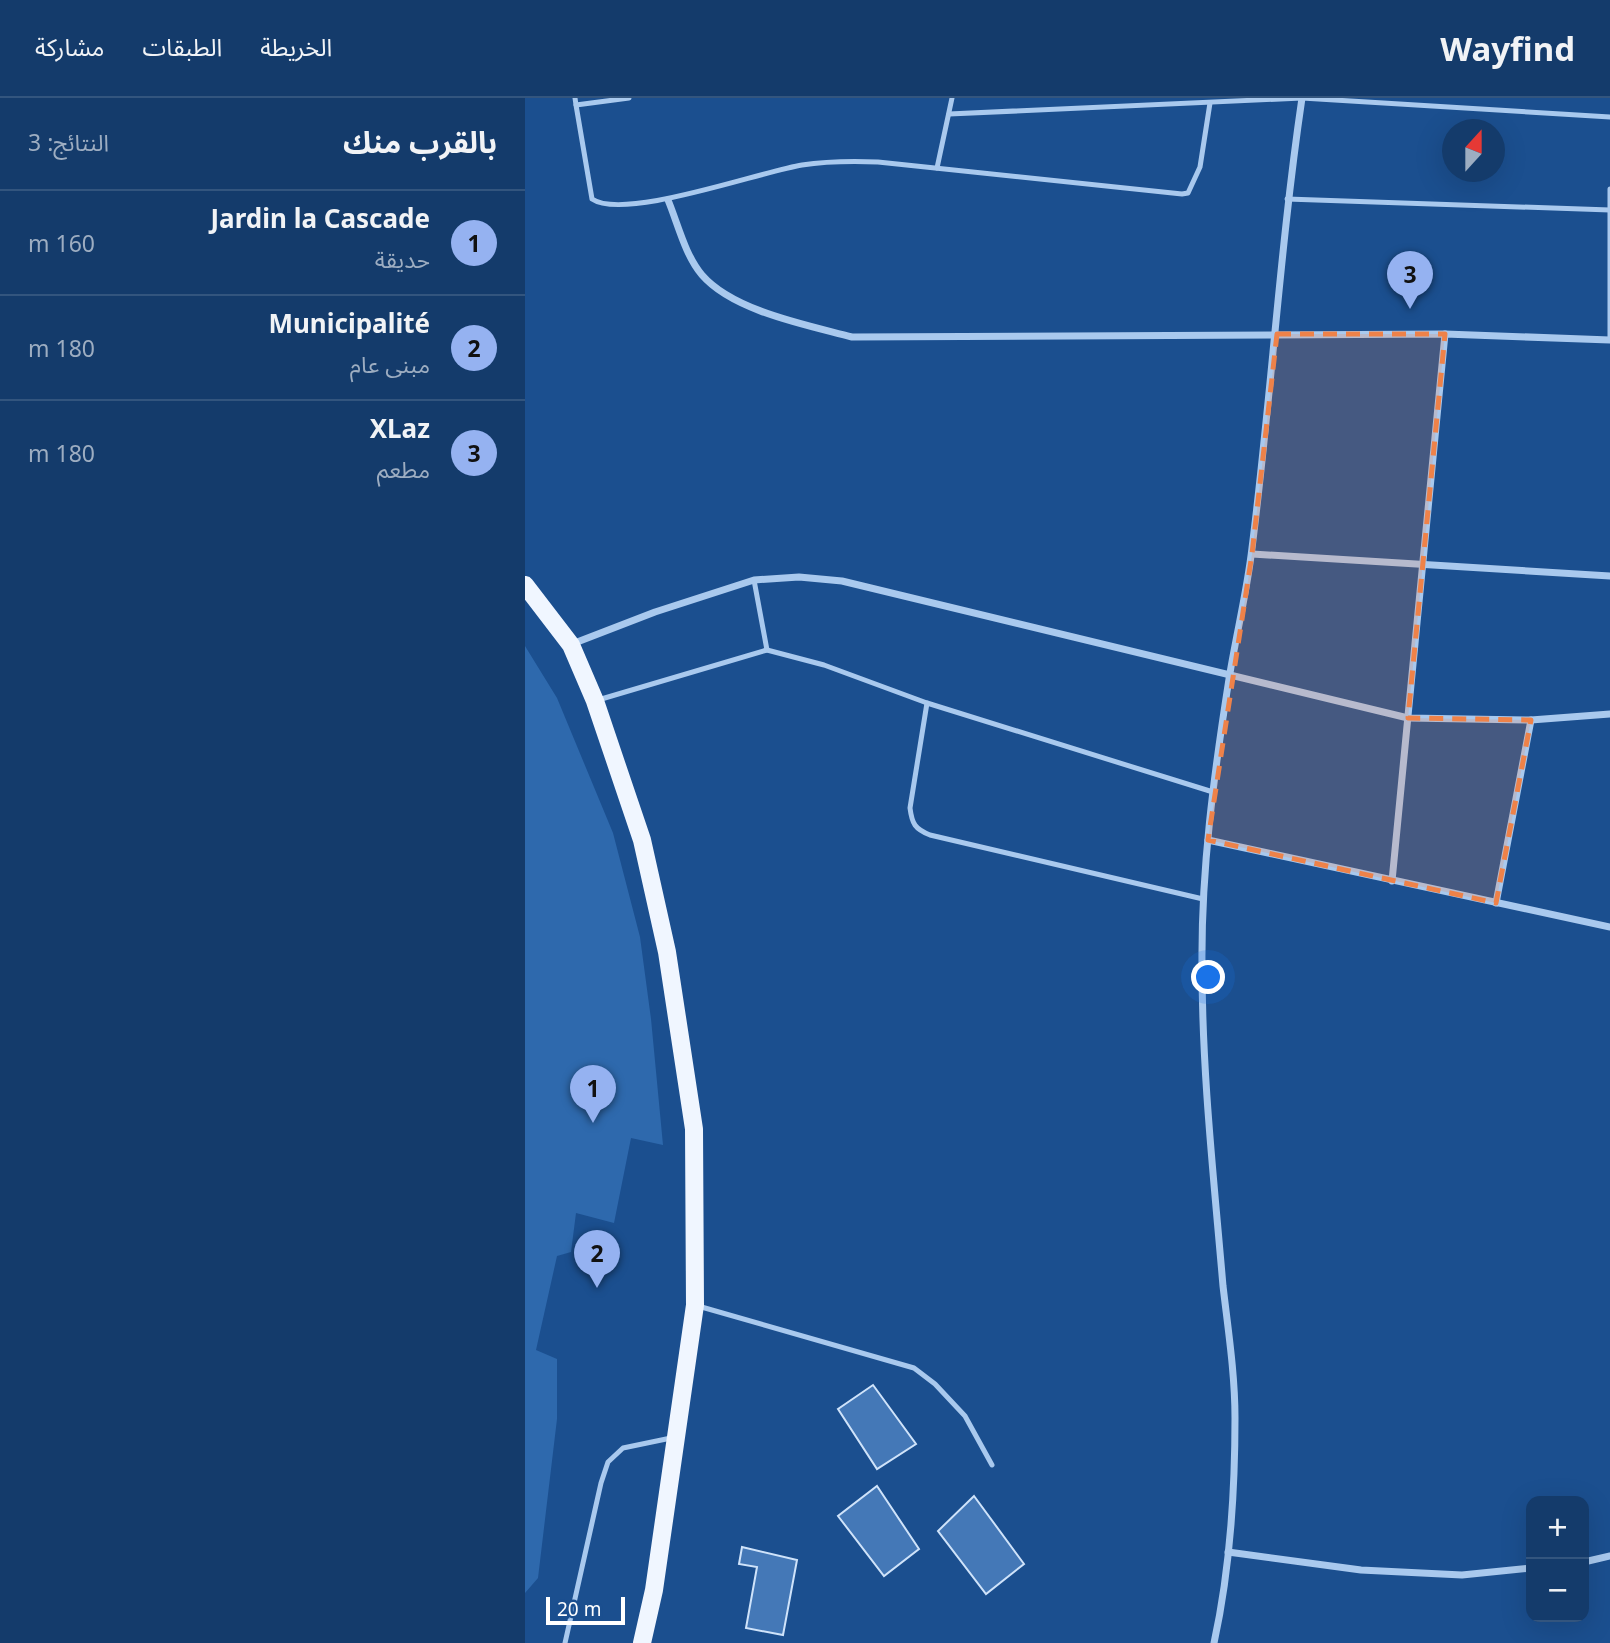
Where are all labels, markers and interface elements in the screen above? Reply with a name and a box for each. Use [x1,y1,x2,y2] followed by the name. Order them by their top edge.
[1440,26,1575,71] text: Wayfind
[35,30,104,63] text: مشاركة
[142,30,222,63] text: الطبقات
[260,30,332,63] text: الخريطة
[1442,119,1505,182] north arrow
[343,121,497,162] text: بالقرب منك
[28,126,109,158] text: النتائج: 3
[211,200,430,236] text: Jardin la Cascade
[28,227,95,259] text: 160 m
[467,227,481,259] text: 1
[375,243,430,275] text: حديقة
[1387,251,1433,309] pin: 3
[268,305,430,341] text: Municipalité
[28,332,95,364] text: 180 m
[467,332,481,364] text: 2
[350,348,430,380] text: مبنى عام
[370,410,430,446] text: XLaz
[28,437,95,469] text: 180 m
[467,437,481,469] text: 3
[377,453,430,485] text: مطعم
[1191,960,1225,994] your location
[570,1065,616,1123] pin: 1
[574,1230,620,1288] pin: 2
[1526,1496,1589,1622] map controls
[1526,1496,1589,1559] button: +
[1526,1559,1589,1622] button: −
[546,1594,625,1626] scale bar
[557,1596,601,1622] text: 20 m

